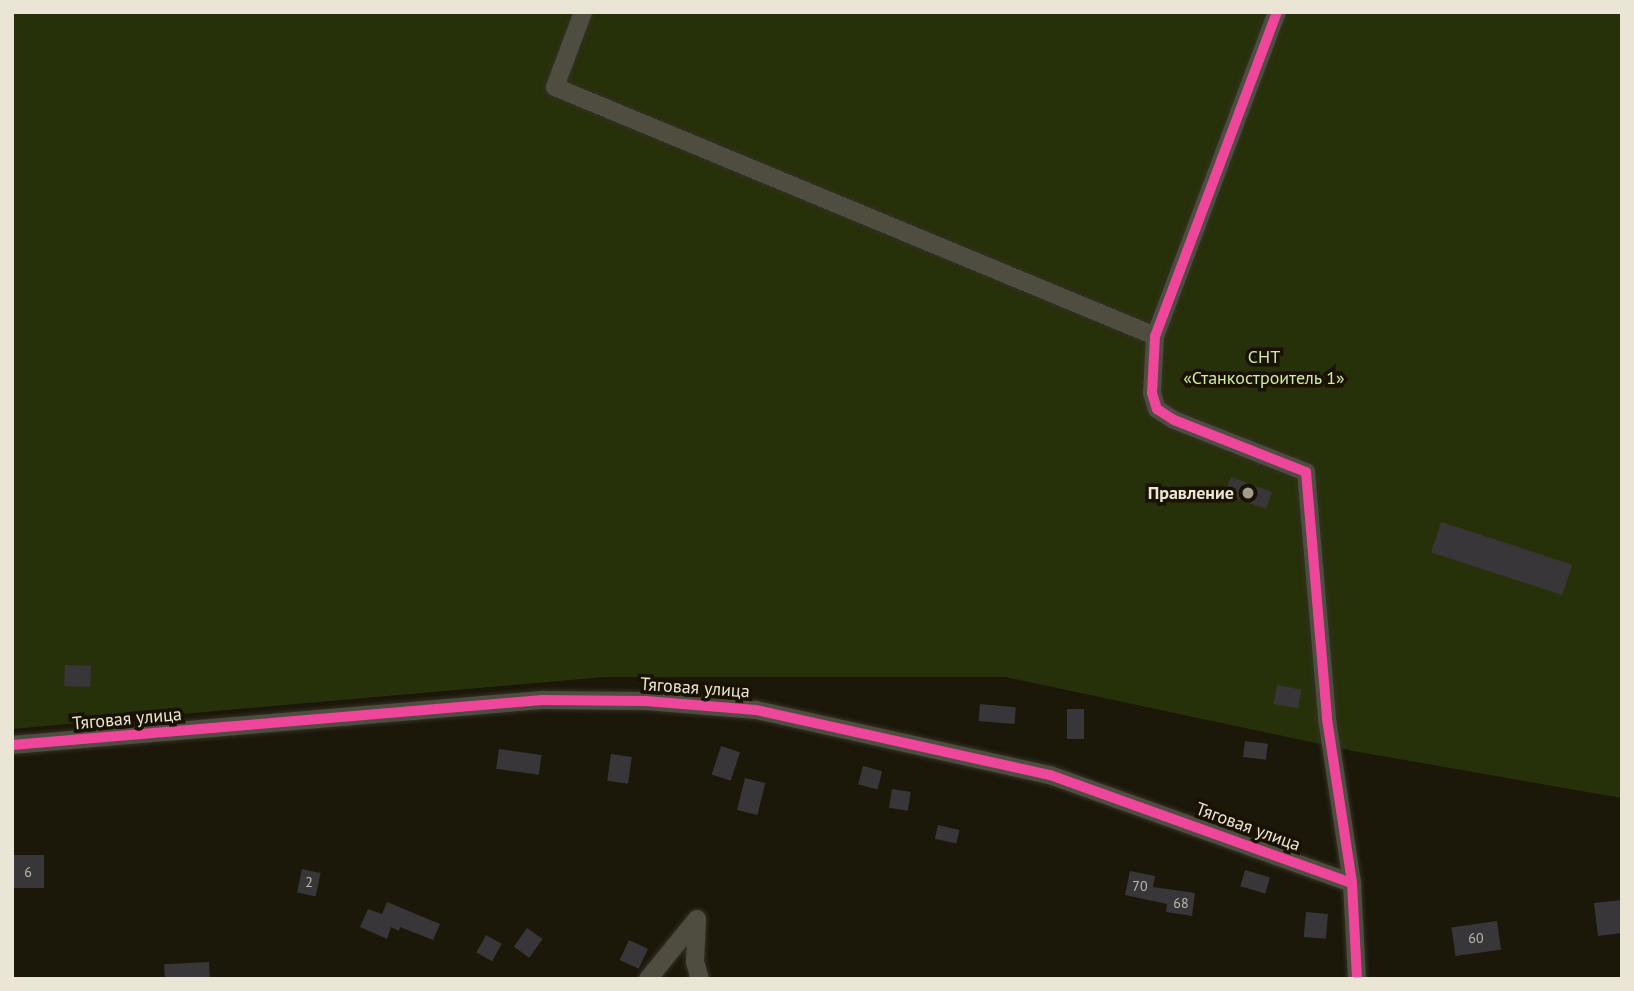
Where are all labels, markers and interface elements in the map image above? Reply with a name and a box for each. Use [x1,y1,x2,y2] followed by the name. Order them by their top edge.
[1183,347,1345,390] park label: СНТ «Станкостроитель 1»
[1148,482,1234,504] place label: Правление
[1240,485,1256,501] marker: Правление
[639,673,751,703] street label: Тяговая улица
[71,703,183,735] street label: Тяговая улица
[1193,798,1303,856] street label: Тяговая улица
[24,864,32,880] house number: 6
[305,874,313,890] house number: 2
[1132,878,1148,894] house number: 70
[1173,895,1189,911] house number: 68
[1468,930,1484,946] house number: 60

